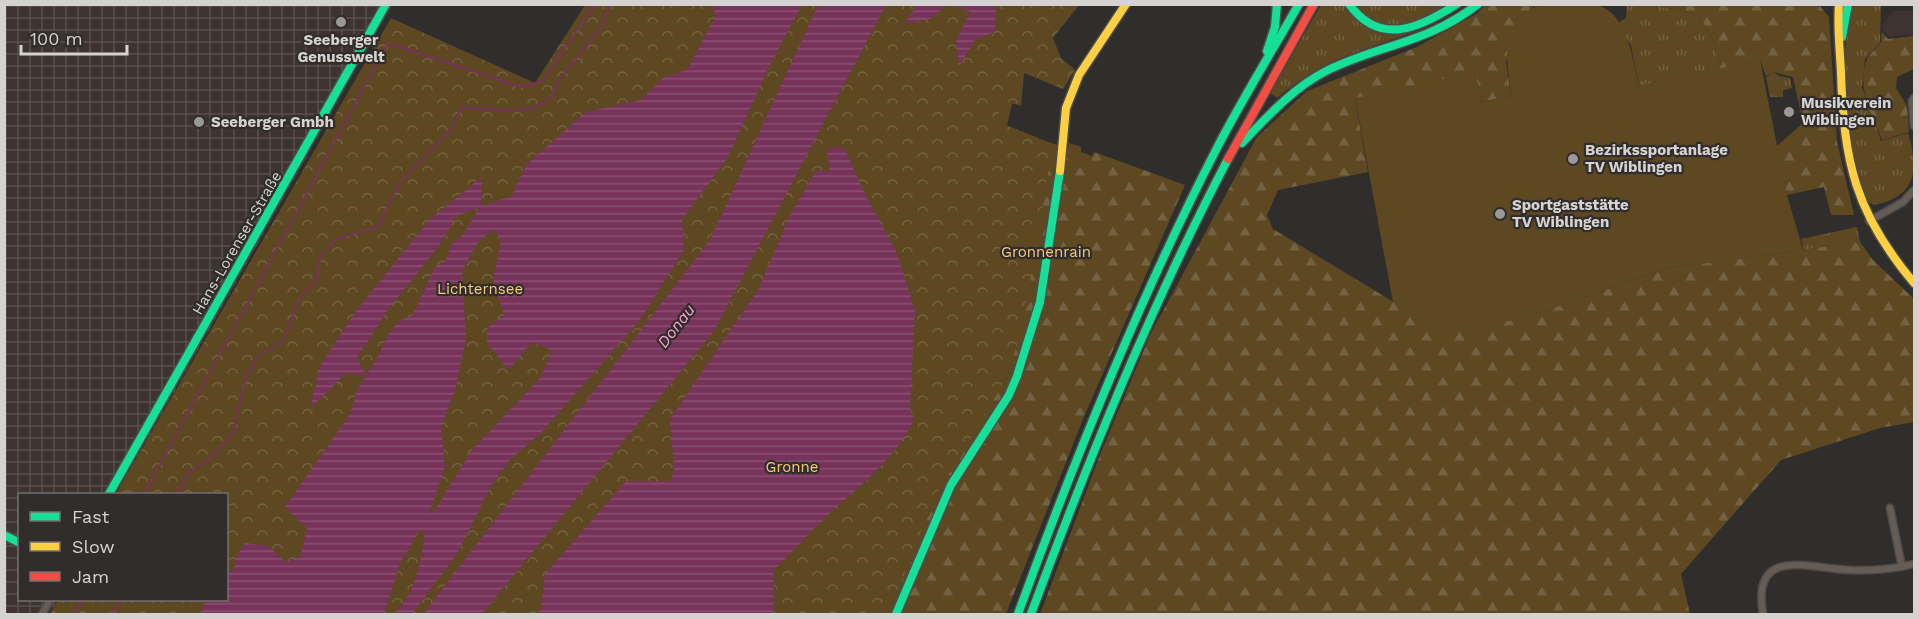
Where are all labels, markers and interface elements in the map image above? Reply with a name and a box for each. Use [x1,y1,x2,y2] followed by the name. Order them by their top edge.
[334,15,348,29] marker: Seeberger Genusswelt
[21,18,128,56] scale bar
[30,28,83,49] text: 100 m
[297,31,385,66] place label: Seeberger Genusswelt
[1801,94,1891,129] place label: Musikverein Wiblingen
[1782,105,1796,119] marker: Musikverein Wiblingen
[211,113,334,131] place label: Seeberger Gmbh
[192,115,206,129] marker: Seeberger Gmbh
[1585,141,1728,176] place label: Bezirkssportanlage TV Wiblingen
[1566,152,1580,166] marker: Bezirkssportanlage TV Wiblingen
[188,168,286,318] street label: Hans-Lorenser-Straße
[1512,196,1629,231] place label: Sportgaststätte TV Wiblingen
[1493,207,1507,221] marker: Sportgaststätte TV Wiblingen
[1001,243,1091,261] park label: Gronnenrain
[437,280,523,298] park label: Lichternsee
[653,300,699,351] water label: Donau
[766,458,818,476] park label: Gronne
[18,493,228,601] legend
[72,506,110,527] text: Fast
[72,536,115,557] text: Slow
[72,566,109,587] text: Jam

